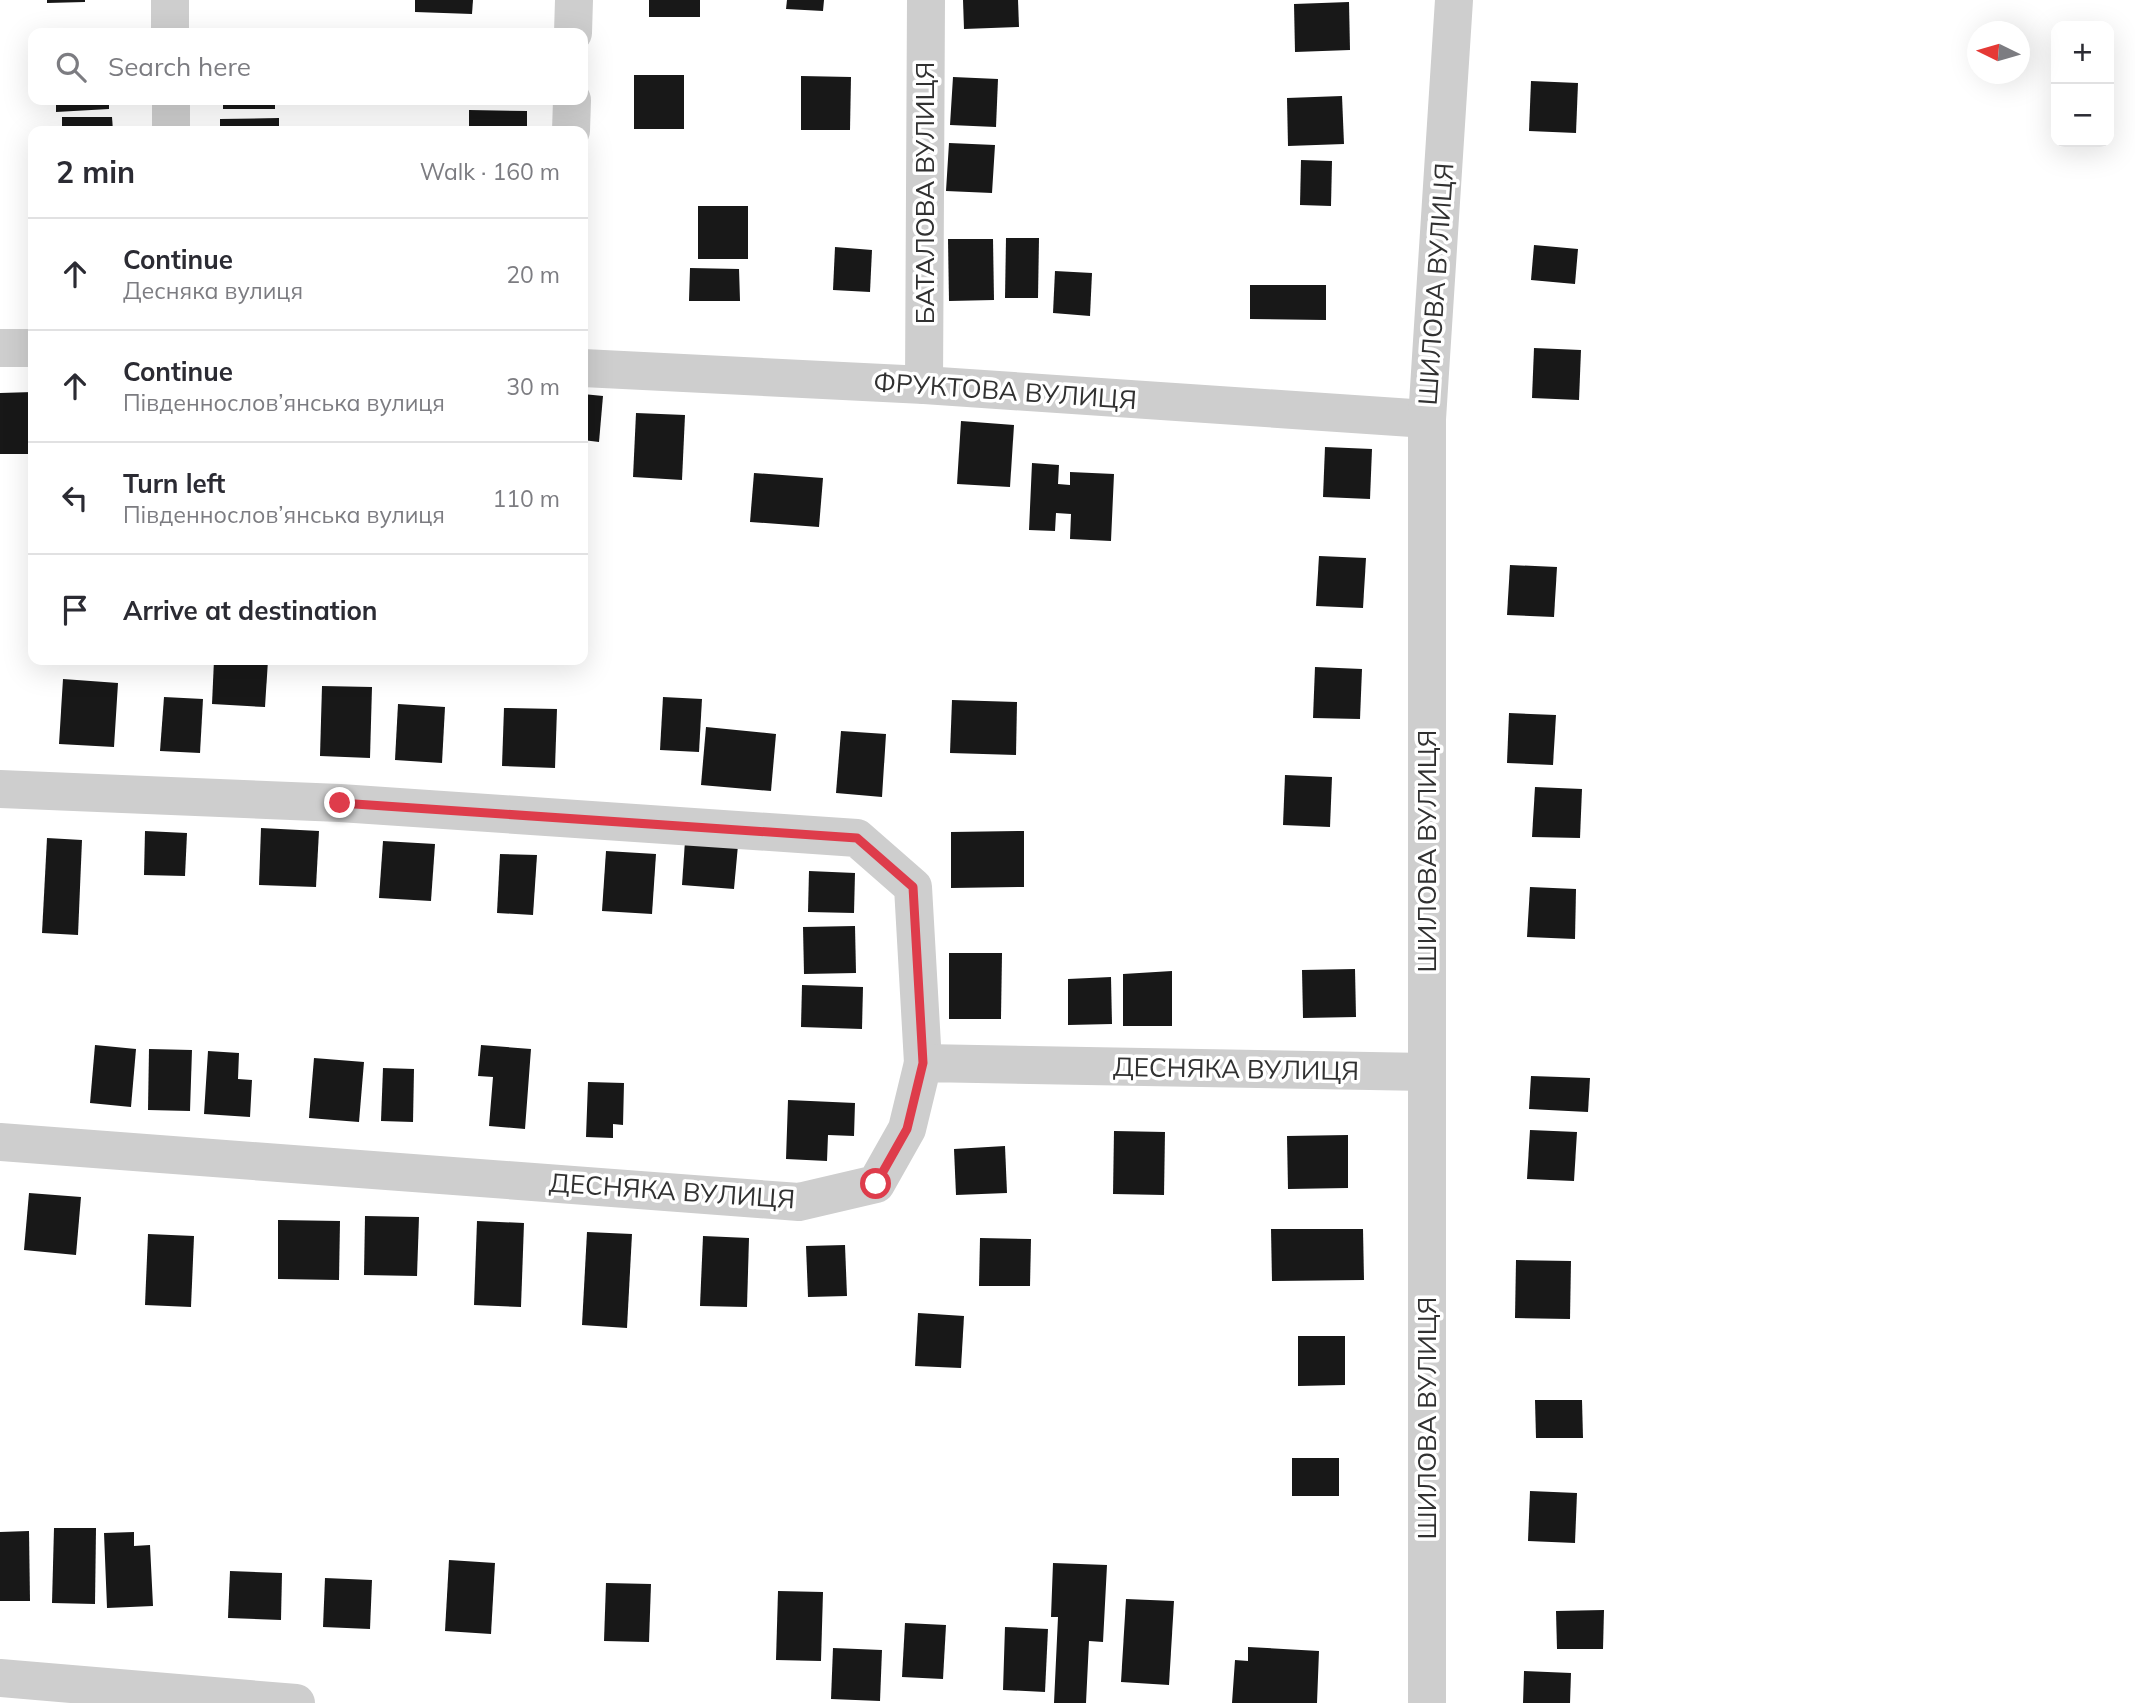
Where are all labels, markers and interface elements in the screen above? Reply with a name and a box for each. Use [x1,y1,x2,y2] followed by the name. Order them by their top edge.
[1967,21,2030,84] north arrow
[2051,21,2114,147] map controls
[2051,21,2114,84] button: +
[28,28,588,105] search box
[52,48,90,86] icon: search
[108,50,251,83] text: Search here
[908,62,941,324] street label: БАТАЛОВА ВУЛИЦЯ
[2051,84,2114,147] button: −
[56,153,135,191] text: 2 min
[420,157,560,186] text: Walk · 160 m
[1411,162,1460,406] street label: ШИЛОВА ВУЛИЦЯ
[123,243,233,276] text: Continue
[56,255,94,293] icon: ahead
[506,260,560,289] text: 20 m
[123,276,303,305] text: Десняка вулиця
[123,355,233,388] text: Continue
[872,365,1138,416] street label: ФРУКТОВА ВУЛИЦЯ
[56,367,94,405] icon: ahead
[506,372,560,401] text: 30 m
[123,388,445,417] text: Південнослов’янська вулиця
[123,467,225,500] text: Turn left
[56,479,94,517] icon: left
[492,484,560,513] text: 110 m
[123,500,445,529] text: Південнослов’янська вулиця
[56,591,94,629] icon: arrive
[123,594,378,627] text: Arrive at destination
[1410,730,1443,972] street label: ШИЛОВА ВУЛИЦЯ
[324,787,355,818] route end
[1113,1050,1359,1087] street label: ДЕСНЯКА ВУЛИЦЯ
[548,1165,796,1216] street label: ДЕСНЯКА ВУЛИЦЯ
[860,1168,891,1199] route start
[1410,1297,1443,1539] street label: ШИЛОВА ВУЛИЦЯ

